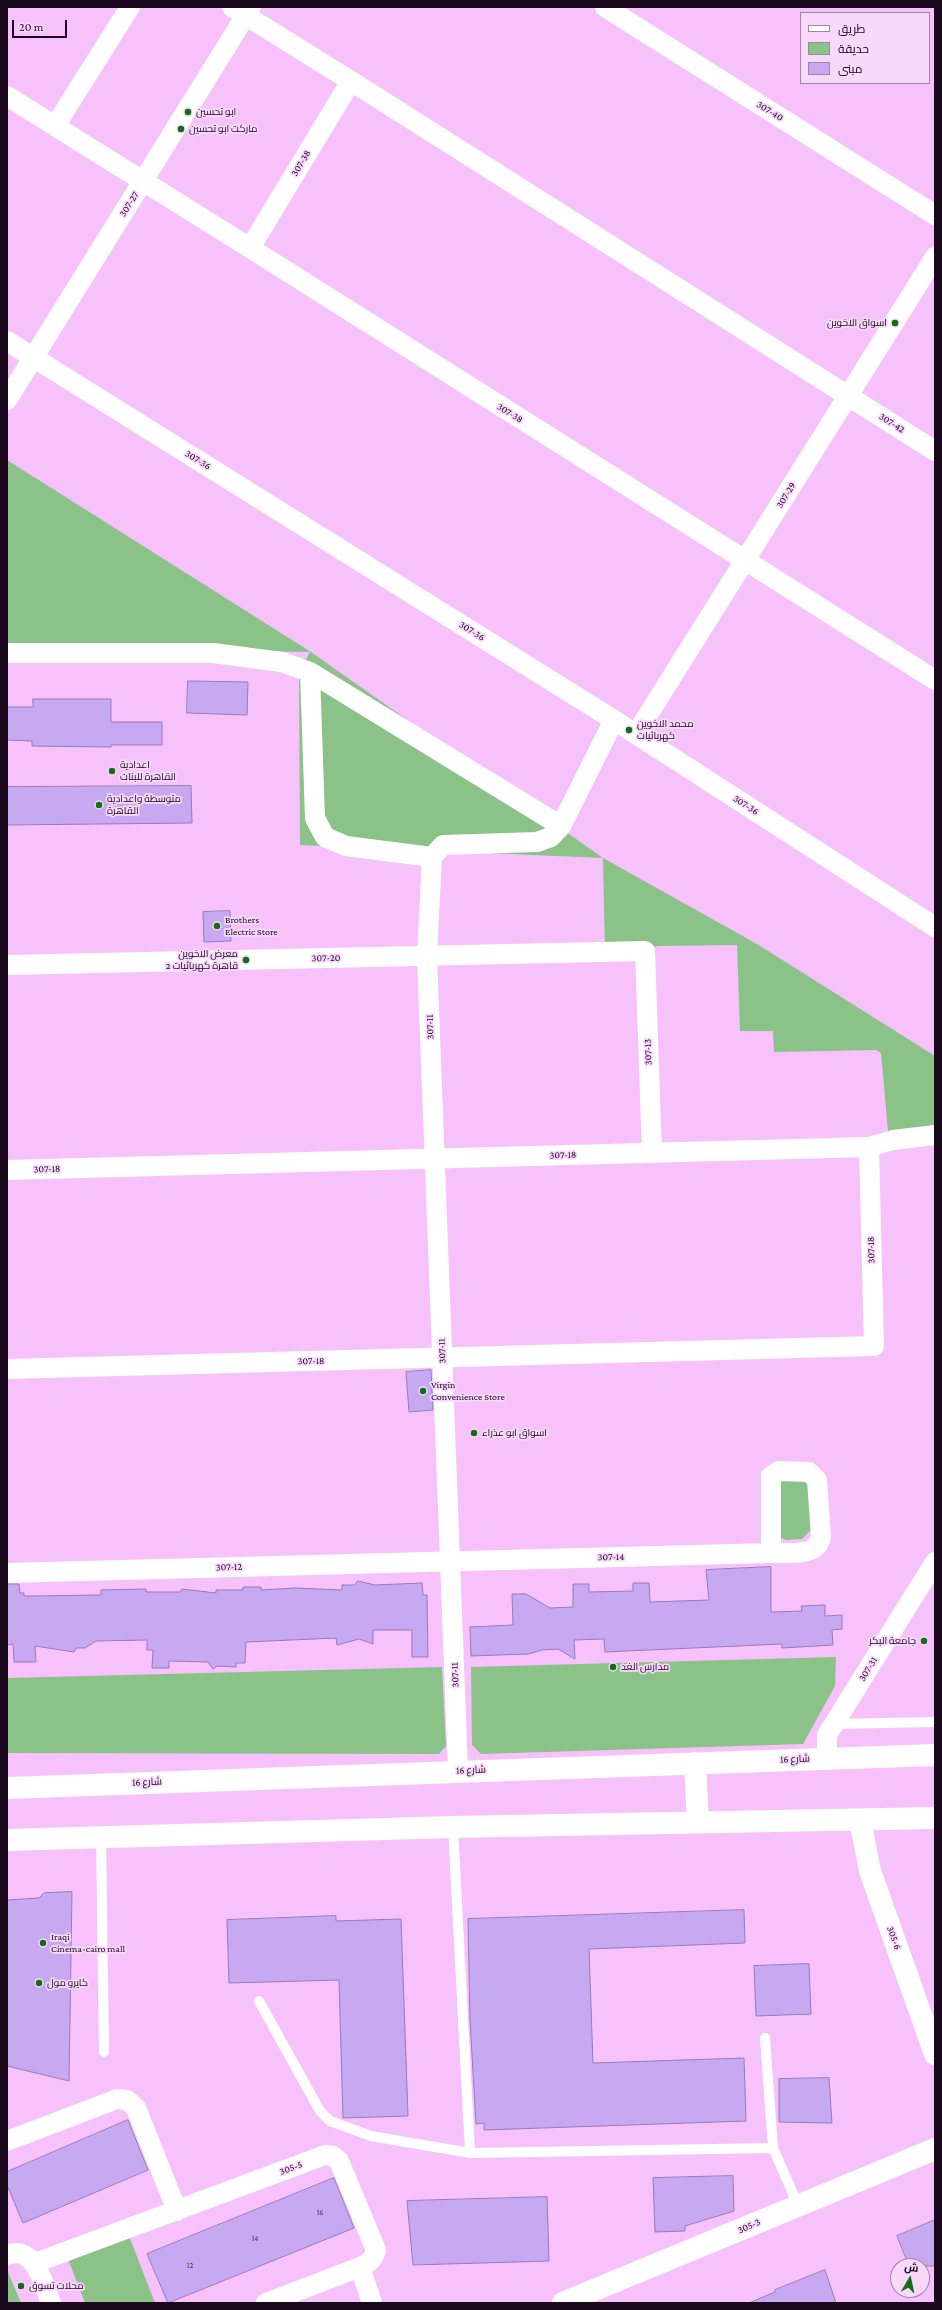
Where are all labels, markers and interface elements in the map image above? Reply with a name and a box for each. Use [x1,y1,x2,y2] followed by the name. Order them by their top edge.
[14,12,69,38] scale bar
[800,12,930,84] legend
[19,20,43,34] text: 20 m
[838,22,865,36] text: طريق
[838,42,869,56] text: حديقة
[838,62,863,76] text: مبنى
[754,98,786,124] street label: 307-40
[196,106,236,118] place label: ابو تحسين
[183,107,193,117] marker: ابو تحسين
[189,123,258,135] place label: ماركت ابو تحسين
[176,124,186,134] marker: ماركت ابو تحسين
[289,148,313,178] street label: 307-38
[117,189,141,219] street label: 307-27
[827,317,887,329] place label: اسواق الاخوين
[890,318,900,328] marker: اسواق الاخوين
[495,400,525,426] street label: 307-38
[877,410,907,436] street label: 307-42
[183,448,213,472] street label: 307-36
[774,480,798,510] street label: 307-29
[457,619,487,643] street label: 307-36
[637,718,694,742] place label: محمد الاخوين كهربائيات
[624,725,634,735] marker: محمد الاخوين كهربائيات
[120,759,176,782] place label: اعدادية القاهرة للبنات
[107,766,117,776] marker: اعدادية القاهرة للبنات
[731,792,761,818] street label: 307-36
[107,793,181,816] place label: متوسطة واعدادية القاهرة
[94,800,104,810] marker: متوسطة واعدادية القاهرة
[225,914,278,938] place label: Brothers Electric Store
[212,921,222,931] marker: Brothers Electric Store
[166,948,238,972] place label: معرض الاخوين قاهرة كهربائيات 2
[312,952,340,964] street label: 307-20
[241,955,251,965] marker: معرض الاخوين قاهرة كهربائيات 2
[424,1014,436,1040] street label: 307-11
[642,1039,654,1065] street label: 307-13
[549,1149,577,1161] street label: 307-18
[33,1163,61,1175] street label: 307-18
[865,1236,877,1264] street label: 307-18
[436,1338,448,1364] street label: 307-11
[298,1355,324,1367] street label: 307-18
[431,1379,505,1402] place label: Virgin Convenience Store
[418,1386,428,1396] marker: Virgin Convenience Store
[482,1427,547,1439] place label: اسواق ابو عذراء
[469,1428,479,1438] marker: اسواق ابو عذراء
[598,1551,624,1563] street label: 307-14
[216,1561,242,1573] street label: 307-12
[869,1635,916,1647] place label: جامعة البكر
[919,1636,929,1646] marker: جامعة البكر
[856,1655,880,1683] street label: 307-31
[621,1661,669,1673] place label: مدارس الغد
[449,1662,461,1688] street label: 307-11
[608,1662,618,1672] marker: مدارس الغد
[780,1752,810,1766] street label: شارع 16
[456,1763,486,1777] street label: شارع 16
[132,1775,162,1789] street label: شارع 16
[884,1925,904,1951] street label: 305-6
[51,1931,125,1954] place label: Iraqi Cinema-cairo mall
[38,1938,48,1948] marker: Iraqi Cinema-cairo mall
[47,1977,88,1989] place label: كايرو مول
[34,1978,44,1988] marker: كايرو مول
[278,2158,304,2178] street label: 305-5
[317,2208,323,2218] house number: 16
[736,2216,762,2236] street label: 305-3
[252,2234,258,2244] house number: 14
[890,2258,930,2298] north arrow
[904,2260,920,2274] text: ش
[187,2261,193,2271] house number: 12
[29,2280,84,2292] place label: محلات تسوق
[16,2281,26,2291] marker: محلات تسوق

